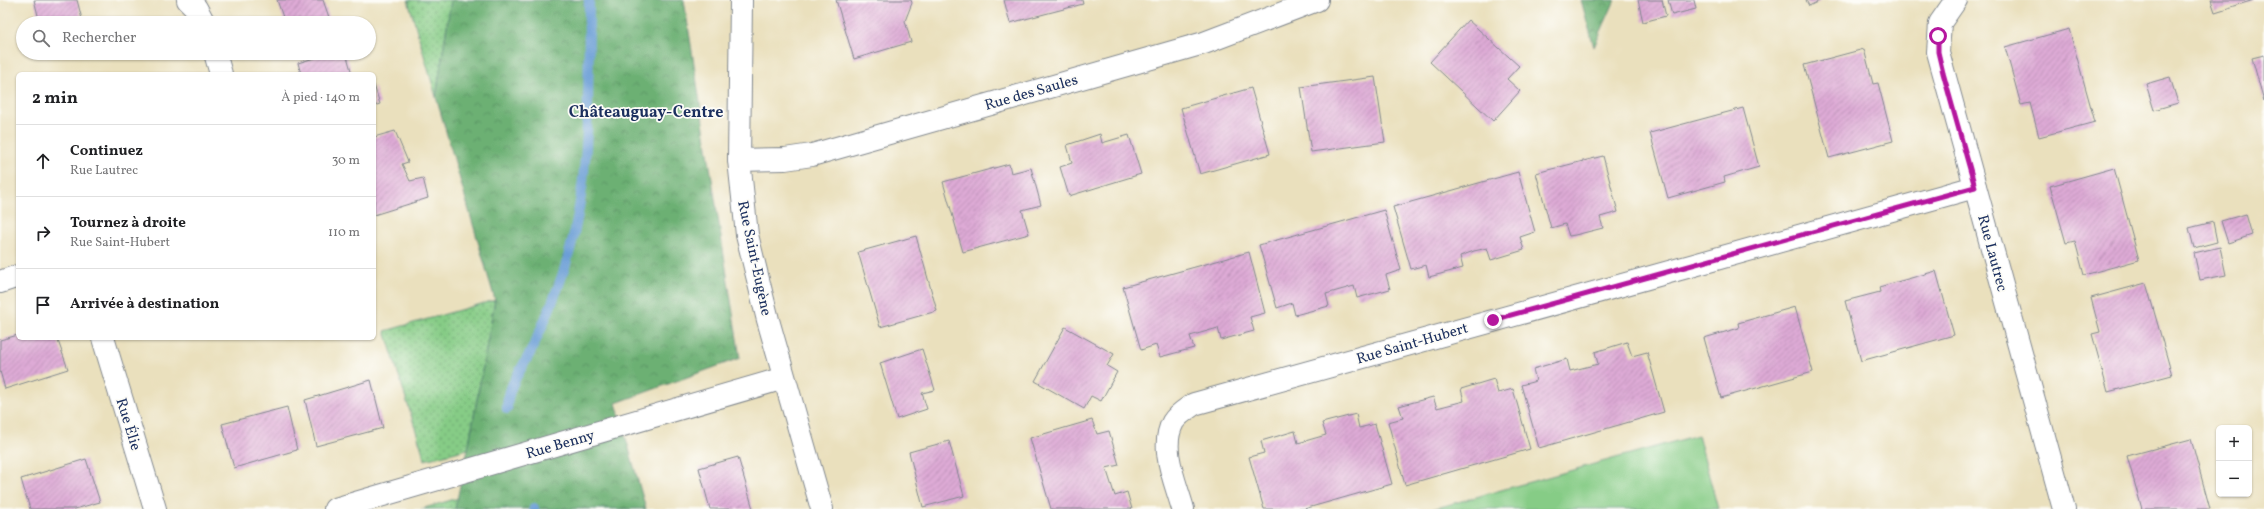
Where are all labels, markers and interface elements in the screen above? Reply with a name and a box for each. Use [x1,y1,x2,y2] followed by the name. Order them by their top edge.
[16,16,376,60] search box
[30,27,52,49] icon: search
[1929,27,1947,45] route start
[62,28,136,49] text: Rechercher
[982,70,1080,117] street label: Rue des Saules
[32,87,78,110] text: 2 min
[281,89,360,107] text: À pied · 140 m
[569,102,723,124] district label: Châteauguay-Centre
[70,141,143,162] text: Continuez
[32,150,54,172] icon: ahead
[332,152,360,170] text: 30 m
[70,162,138,180] text: Rue Lautrec
[731,199,776,318] street label: Rue Saint-Eugène
[70,213,186,234] text: Tournez à droite
[1971,213,2012,294] street label: Rue Lautrec
[32,222,54,244] icon: right
[328,224,360,242] text: 110 m
[70,234,170,252] text: Rue Saint-Hubert
[32,294,54,316] icon: arrive
[70,294,219,315] text: Arrivée à destination
[1484,311,1502,329] route end
[1354,318,1471,370] street label: Rue Saint-Hubert
[110,396,145,453] street label: Rue Élie
[2216,425,2252,497] map controls
[2216,425,2252,461] button: +
[524,426,597,465] street label: Rue Benny
[2216,461,2252,497] button: −

